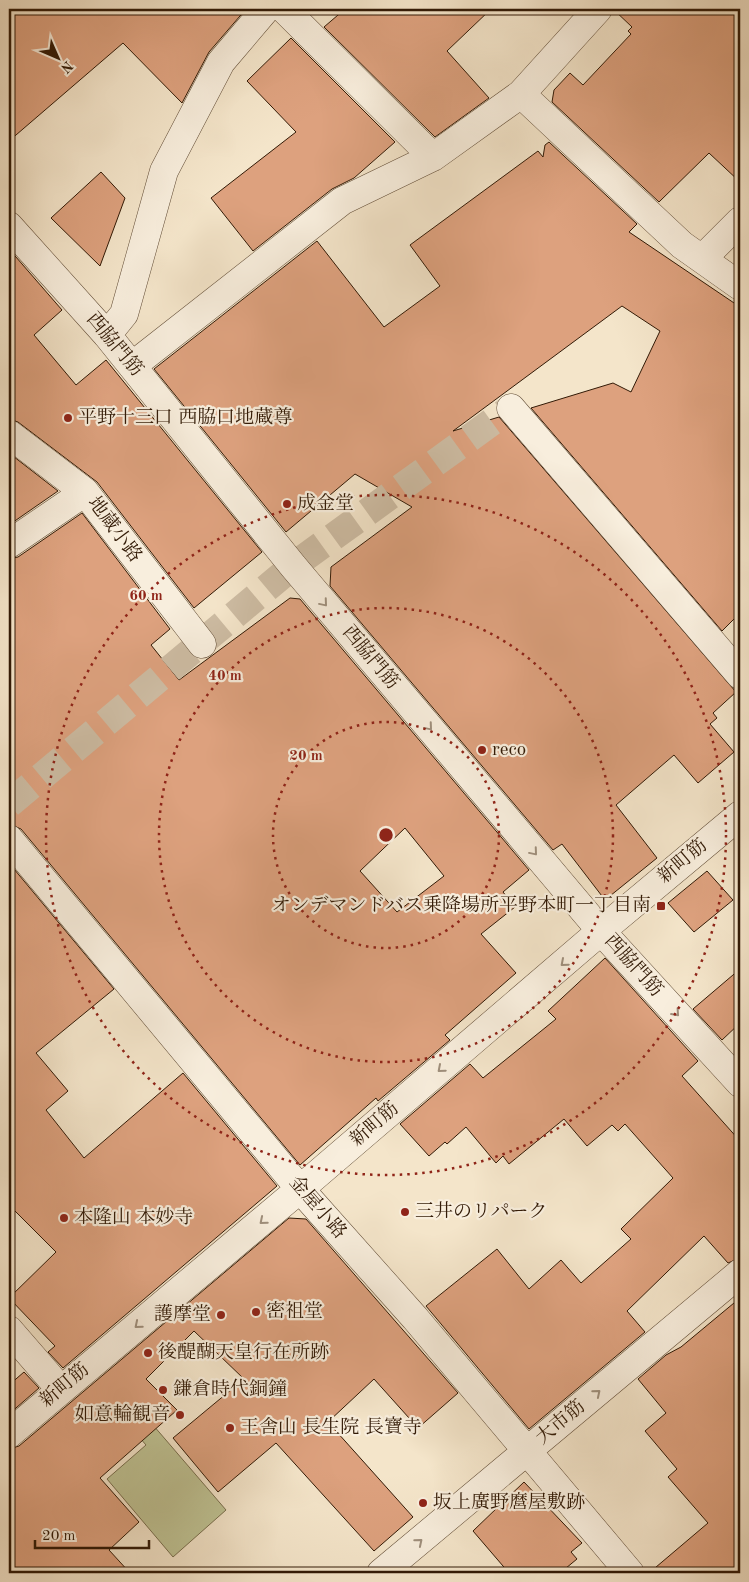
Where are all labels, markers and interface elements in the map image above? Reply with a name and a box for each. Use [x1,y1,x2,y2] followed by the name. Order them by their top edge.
[32,32,82,82] north arrow
[58,58,75,75] text: N
[82,308,147,380] street label: 西脇門筋
[78,407,292,428] place label: 平野十三口 西脇口地蔵尊
[62,412,74,424] marker: 平野十三口 西脇口地蔵尊
[297,492,354,514] place label: 成金堂
[84,493,146,566] street label: 地蔵小路
[281,498,293,510] marker: 成金堂
[129,589,163,604] text: 60 m
[319,598,328,607] one-way arrow
[338,621,403,693] street label: 西脇門筋
[208,669,242,684] text: 40 m
[424,722,433,731] one-way arrow
[492,741,526,760] place label: reco
[476,744,488,756] marker: reco
[289,749,323,764] text: 20 m
[377,826,395,844] centre of rings
[654,835,711,888] street label: 新町筋
[528,846,537,855] one-way arrow
[271,894,651,916] place label: オンデマンドバス乗降場所平野本町一丁目南
[655,900,667,912] marker: オンデマンドバス乗降場所平野本町一丁目南
[601,930,667,1001] street label: 西脇門筋
[560,957,569,966] one-way arrow
[670,1008,679,1017] one-way arrow
[437,1063,446,1072] one-way arrow
[346,1098,403,1151] street label: 新町筋
[285,1171,351,1243] street label: 金屋小路
[415,1201,547,1222] place label: 三井のリパーク
[74,1206,193,1228] place label: 本隆山 本妙寺
[399,1206,411,1218] marker: 三井のリパーク
[58,1212,70,1224] marker: 本隆山 本妙寺
[260,1215,269,1223] one-way arrow
[266,1301,323,1322] place label: 密祖堂
[154,1303,211,1325] place label: 護摩堂
[250,1306,262,1318] marker: 密祖堂
[215,1309,227,1321] marker: 護摩堂
[135,1319,144,1328] one-way arrow
[158,1341,329,1363] place label: 後醍醐天皇行在所跡
[142,1347,154,1359] marker: 後醍醐天皇行在所跡
[36,1359,93,1412] street label: 新町筋
[173,1378,287,1400] place label: 鎌倉時代銅鐘
[157,1384,169,1396] marker: 鎌倉時代銅鐘
[592,1390,601,1399] one-way arrow
[531,1395,589,1449] street label: 大市筋
[75,1403,170,1425] place label: 如意輪観音
[174,1409,186,1421] marker: 如意輪観音
[240,1416,422,1438] place label: 王舎山 長生院 長寶寺
[224,1422,236,1434] marker: 王舎山 長生院 長寶寺
[433,1491,585,1513] place label: 坂上廣野麿屋敷跡
[417,1497,429,1509] marker: 坂上廣野麿屋敷跡
[35,1517,149,1549] scale bar
[42,1529,76,1544] text: 20 m
[413,1539,422,1548] one-way arrow

